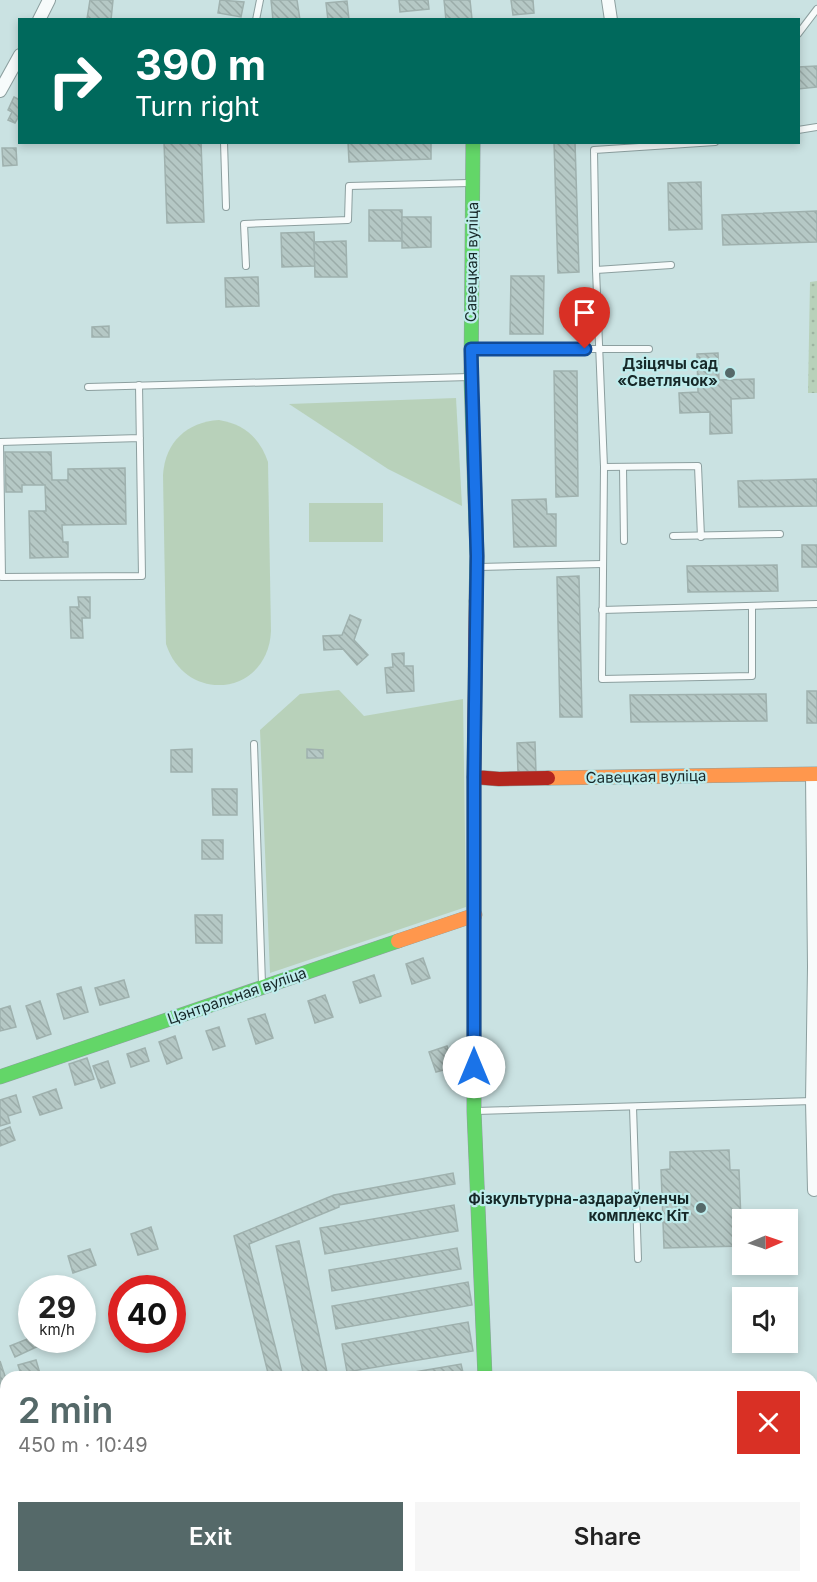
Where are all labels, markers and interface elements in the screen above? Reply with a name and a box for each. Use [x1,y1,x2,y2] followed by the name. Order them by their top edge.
[135,39,266,90] text: 390 m
[36,42,114,120] icon: right
[135,90,259,123] text: Turn right
[461,202,482,322] street label: Савецкая вуліца
[559,287,610,349] pin
[568,296,601,329] icon: arrive
[617,354,718,390] place label: Дзіцячы сад «Светлячок»
[723,366,737,380] marker: Дзіцячы сад «Светлячок»
[586,766,706,787] street label: Савецкая вуліца
[165,963,309,1028] street label: Цэнтральная вуліца
[442,1035,506,1099] position arrow
[468,1189,689,1225] place label: Фізкультурна-аздараўленчы комплекс Кіт
[694,1201,708,1215] marker: Фізкультурна-аздараўленчы комплекс Кіт
[732,1209,798,1275] north arrow
[732,1209,798,1353] map controls
[108,1275,186,1353] speed limit sign: 40
[732,1287,798,1353] button: sound
[38,1289,76,1325] text: 29
[39,1320,75,1339] text: km/h
[18,1388,113,1432] text: 2 min
[737,1391,800,1454] button: close
[18,1433,148,1457] text: 450 m · 10:49
[18,1502,403,1571] button: Exit
[415,1502,800,1571] button: Share

